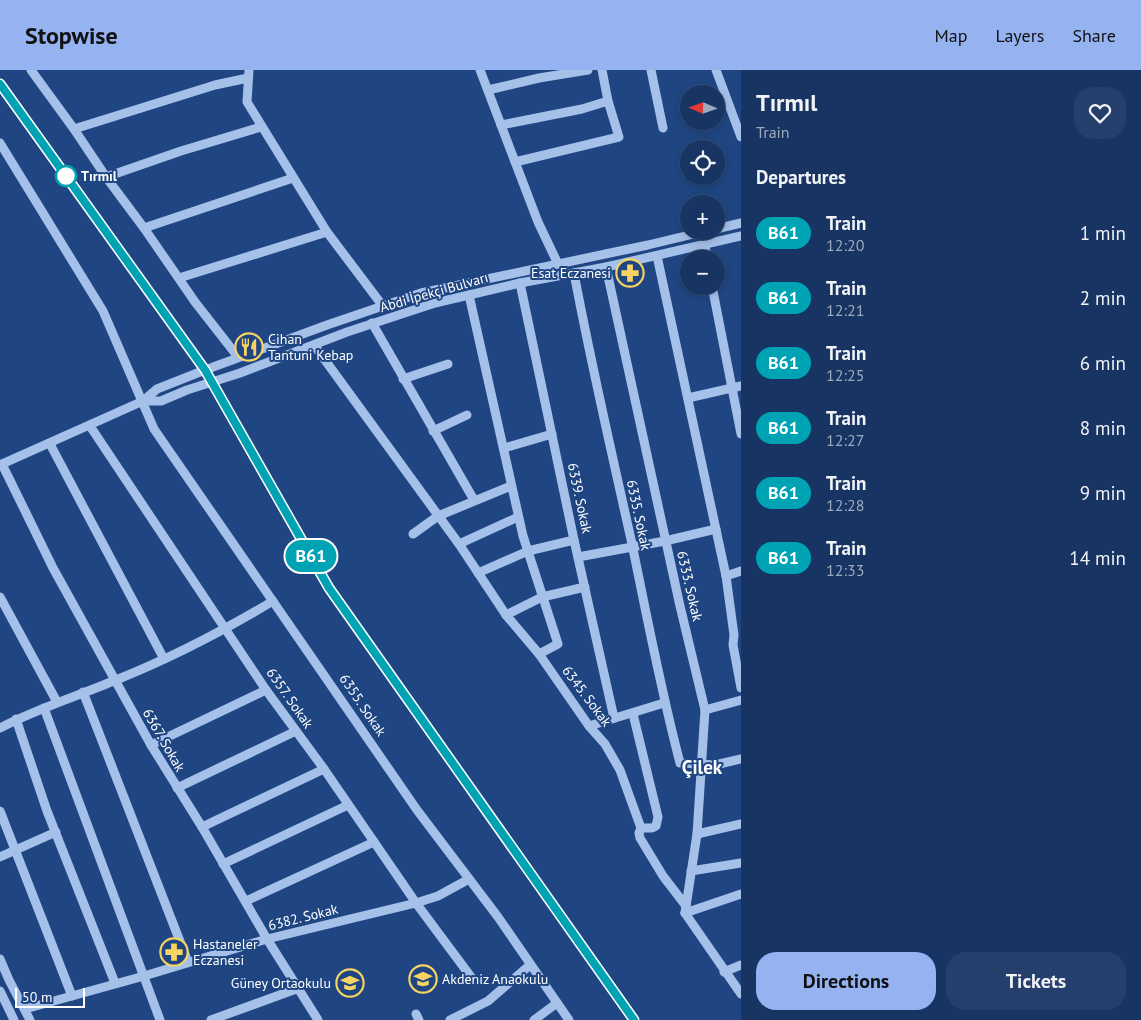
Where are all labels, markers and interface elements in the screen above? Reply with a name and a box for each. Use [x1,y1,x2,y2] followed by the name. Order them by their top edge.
[25,20,118,51] text: Stopwise
[935,24,967,47] text: Map
[995,24,1044,47] text: Layers
[1072,24,1116,47] text: Share
[680,85,725,130] north arrow
[680,85,725,295] map controls
[756,87,817,118] text: Tırmıl
[1074,87,1126,139] button: heart
[756,122,790,142] text: Train
[680,140,725,185] button: locate
[55,165,77,187] marker: Tırmıl
[756,165,846,189] text: Departures
[81,167,118,185] place label: Tırmıl
[680,195,725,240] button: +
[826,211,866,235] text: Train
[768,221,799,244] text: B61
[1080,221,1126,245] text: 1 min
[826,235,864,255] text: 12:20
[680,250,725,295] button: −
[615,258,645,288] pharmacy icon: Esat Eczanesi
[531,264,611,282] place label: Esat Eczanesi
[378,268,490,316] street label: Abdi İpekçi Bulvarı
[826,276,866,300] text: Train
[768,286,799,309] text: B61
[1080,286,1126,310] text: 2 min
[826,300,864,320] text: 12:21
[268,330,353,364] place label: Cihan Tantuni Kebap
[234,332,264,362] restaurant icon: Cihan Tantuni Kebap
[826,341,866,365] text: Train
[768,351,799,374] text: B61
[1080,351,1126,375] text: 6 min
[826,365,864,385] text: 12:25
[826,406,866,430] text: Train
[768,416,799,439] text: B61
[1080,416,1126,440] text: 8 min
[826,430,864,450] text: 12:27
[564,461,596,535] street label: 6339. Sokak
[826,471,866,495] text: Train
[623,478,655,552] street label: 6335. Sokak
[768,481,799,504] text: B61
[1080,481,1126,505] text: 9 min
[826,495,864,515] text: 12:28
[826,536,866,560] text: Train
[282,540,340,572] line badge: B61
[295,544,327,567] text: B61
[768,546,799,569] text: B61
[1069,546,1126,570] text: 14 min
[673,549,707,623] street label: 6333. Sokak
[826,560,864,580] text: 12:33
[558,662,616,730] street label: 6345. Sokak
[263,664,318,732] street label: 6357. Sokak
[336,670,391,740] street label: 6355. Sokak
[139,705,189,775] street label: 6367. Sokak
[682,755,723,779] district label: Çilek
[266,900,340,934] street label: 6382. Sokak
[193,935,258,969] place label: Hastaneler Eczanesi
[159,937,189,967] pharmacy icon: Hastaneler Eczanesi
[756,952,936,1010] button: Directions
[946,952,1126,1010] button: Tickets
[408,964,438,994] school or university icon: Akdeniz Anaokulu
[335,968,365,998] school or university icon: Güney Ortaokulu
[442,970,548,988] place label: Akdeniz Anaokulu
[231,974,331,992] place label: Güney Ortaokulu
[15,985,85,1008] scale bar
[22,988,52,1006] text: 50 m

